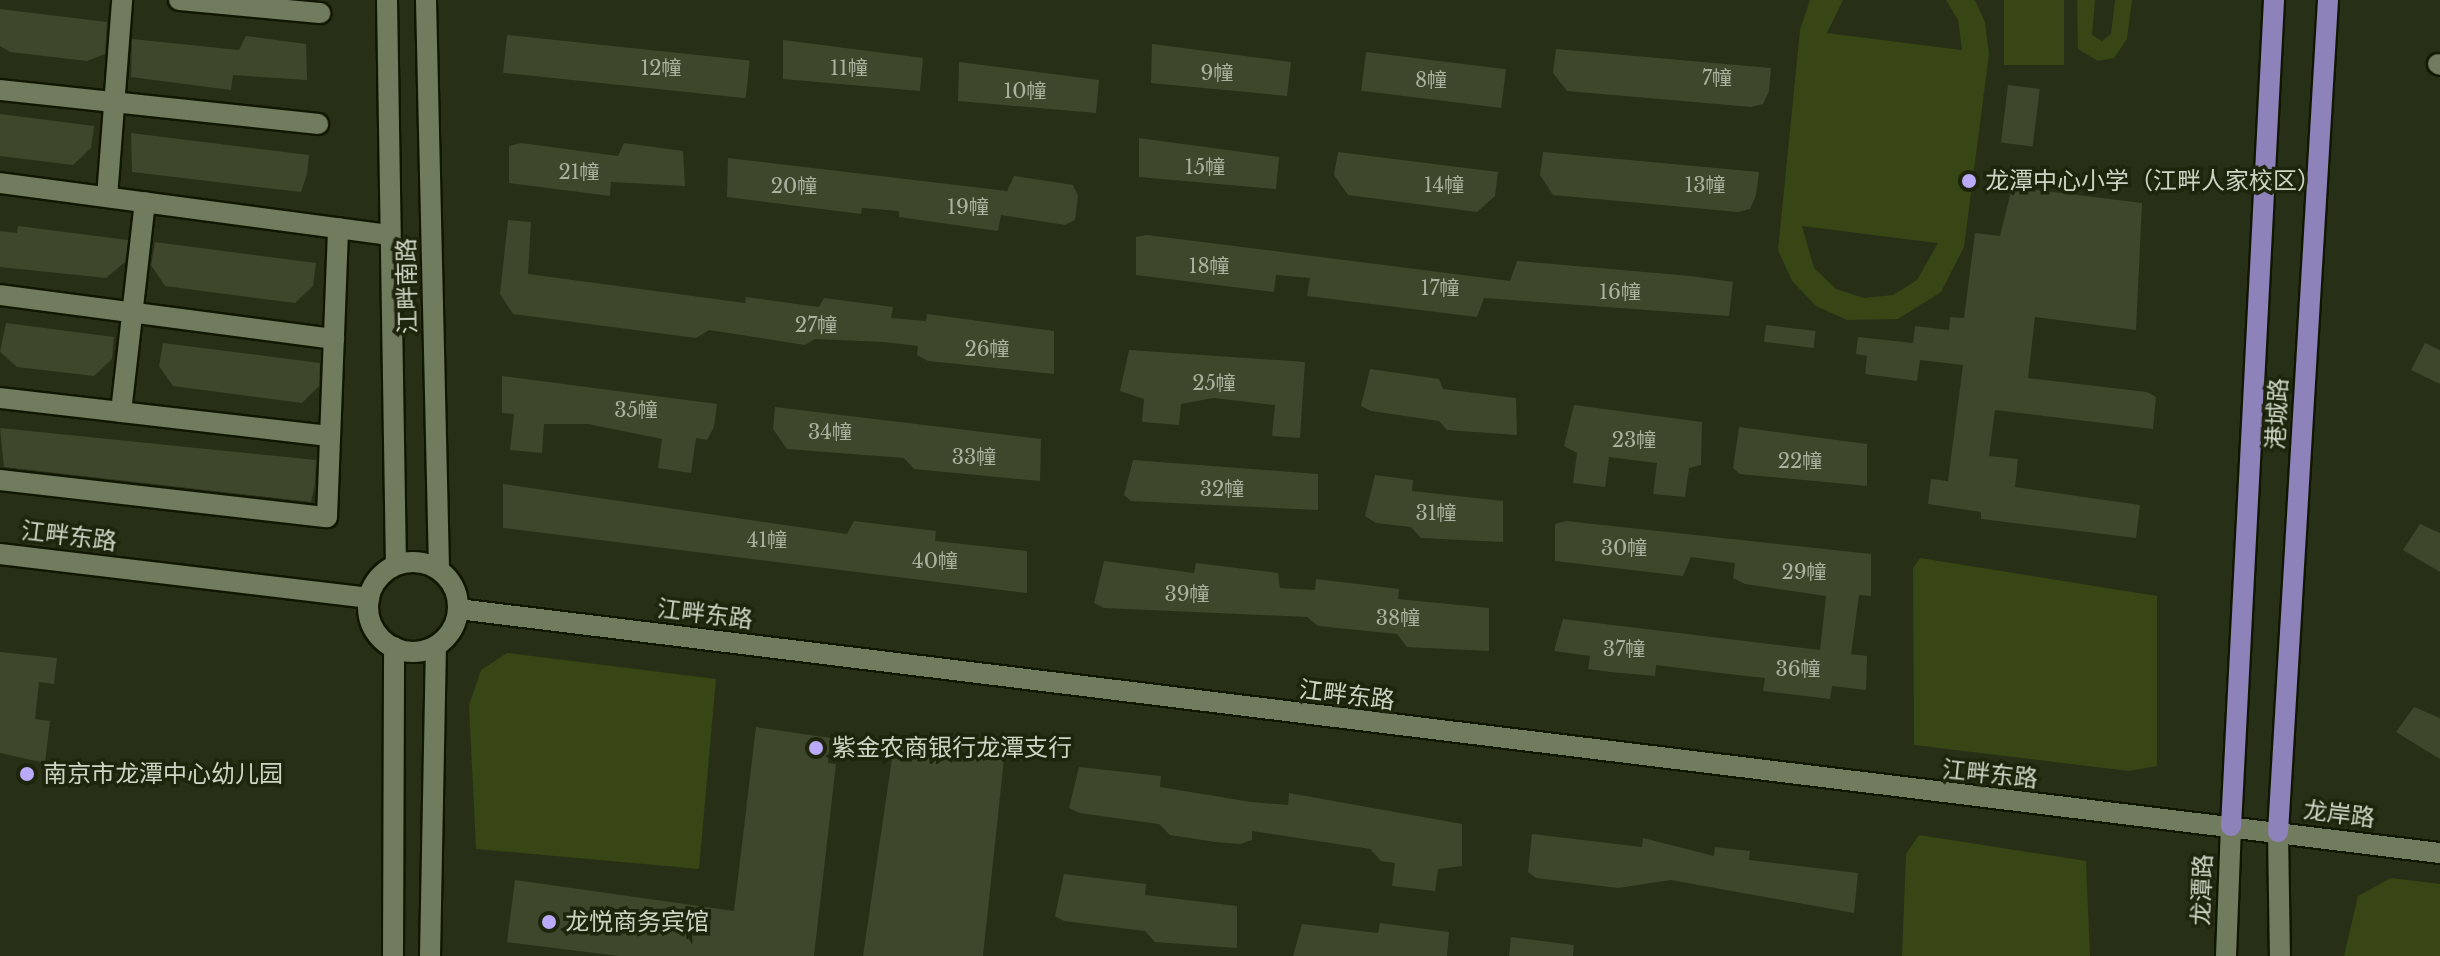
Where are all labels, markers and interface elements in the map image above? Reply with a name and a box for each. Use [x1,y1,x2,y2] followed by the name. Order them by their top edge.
[640,56,682,80] house number: 12幢
[830,56,868,80] house number: 11幢
[1201,61,1233,85] house number: 9幢
[1702,66,1732,90] house number: 7幢
[1415,68,1447,92] house number: 8幢
[1003,79,1047,103] house number: 10幢
[1185,155,1225,179] house number: 15幢
[558,160,600,184] house number: 21幢
[1985,167,2321,195] place label: 龙潭中心小学（江畔人家校区）
[1960,172,1978,190] marker: 龙潭中心小学（江畔人家校区）
[1424,173,1464,197] house number: 14幢
[1684,173,1726,197] house number: 13幢
[771,174,817,198] house number: 20幢
[947,195,989,219] house number: 19幢
[392,238,422,334] street label: 江畔南路
[1188,254,1230,278] house number: 18幢
[1421,276,1459,300] house number: 17幢
[1599,280,1641,304] house number: 16幢
[795,313,837,337] house number: 27幢
[964,337,1010,361] house number: 26幢
[1192,371,1236,395] house number: 25幢
[2261,377,2293,451] street label: 港城路
[614,398,658,422] house number: 35幢
[808,420,852,444] house number: 34幢
[1612,428,1656,452] house number: 23幢
[952,445,996,469] house number: 33幢
[1778,449,1822,473] house number: 22幢
[1200,477,1244,501] house number: 32幢
[1415,501,1457,525] house number: 31幢
[20,516,118,556] street label: 江畔东路
[747,528,787,552] house number: 41幢
[1601,536,1647,560] house number: 30幢
[912,549,958,573] house number: 40幢
[1781,560,1827,584] house number: 29幢
[1164,582,1210,606] house number: 39幢
[656,594,754,634] street label: 江畔东路
[1376,606,1420,630] house number: 38幢
[1603,637,1645,661] house number: 37幢
[1775,657,1821,681] house number: 36幢
[1298,675,1396,715] street label: 江畔东路
[832,734,1072,762] place label: 紫金农商银行龙潭支行
[807,739,825,757] marker: 紫金农商银行龙潭支行
[1941,755,2039,793] street label: 江畔东路
[43,760,283,788] place label: 南京市龙潭中心幼儿园
[18,765,36,783] marker: 南京市龙潭中心幼儿园
[2302,795,2376,833] street label: 龙岸路
[2186,854,2218,926] street label: 龙潭路
[565,908,709,936] place label: 龙悦商务宾馆
[540,913,558,931] marker: 龙悦商务宾馆

